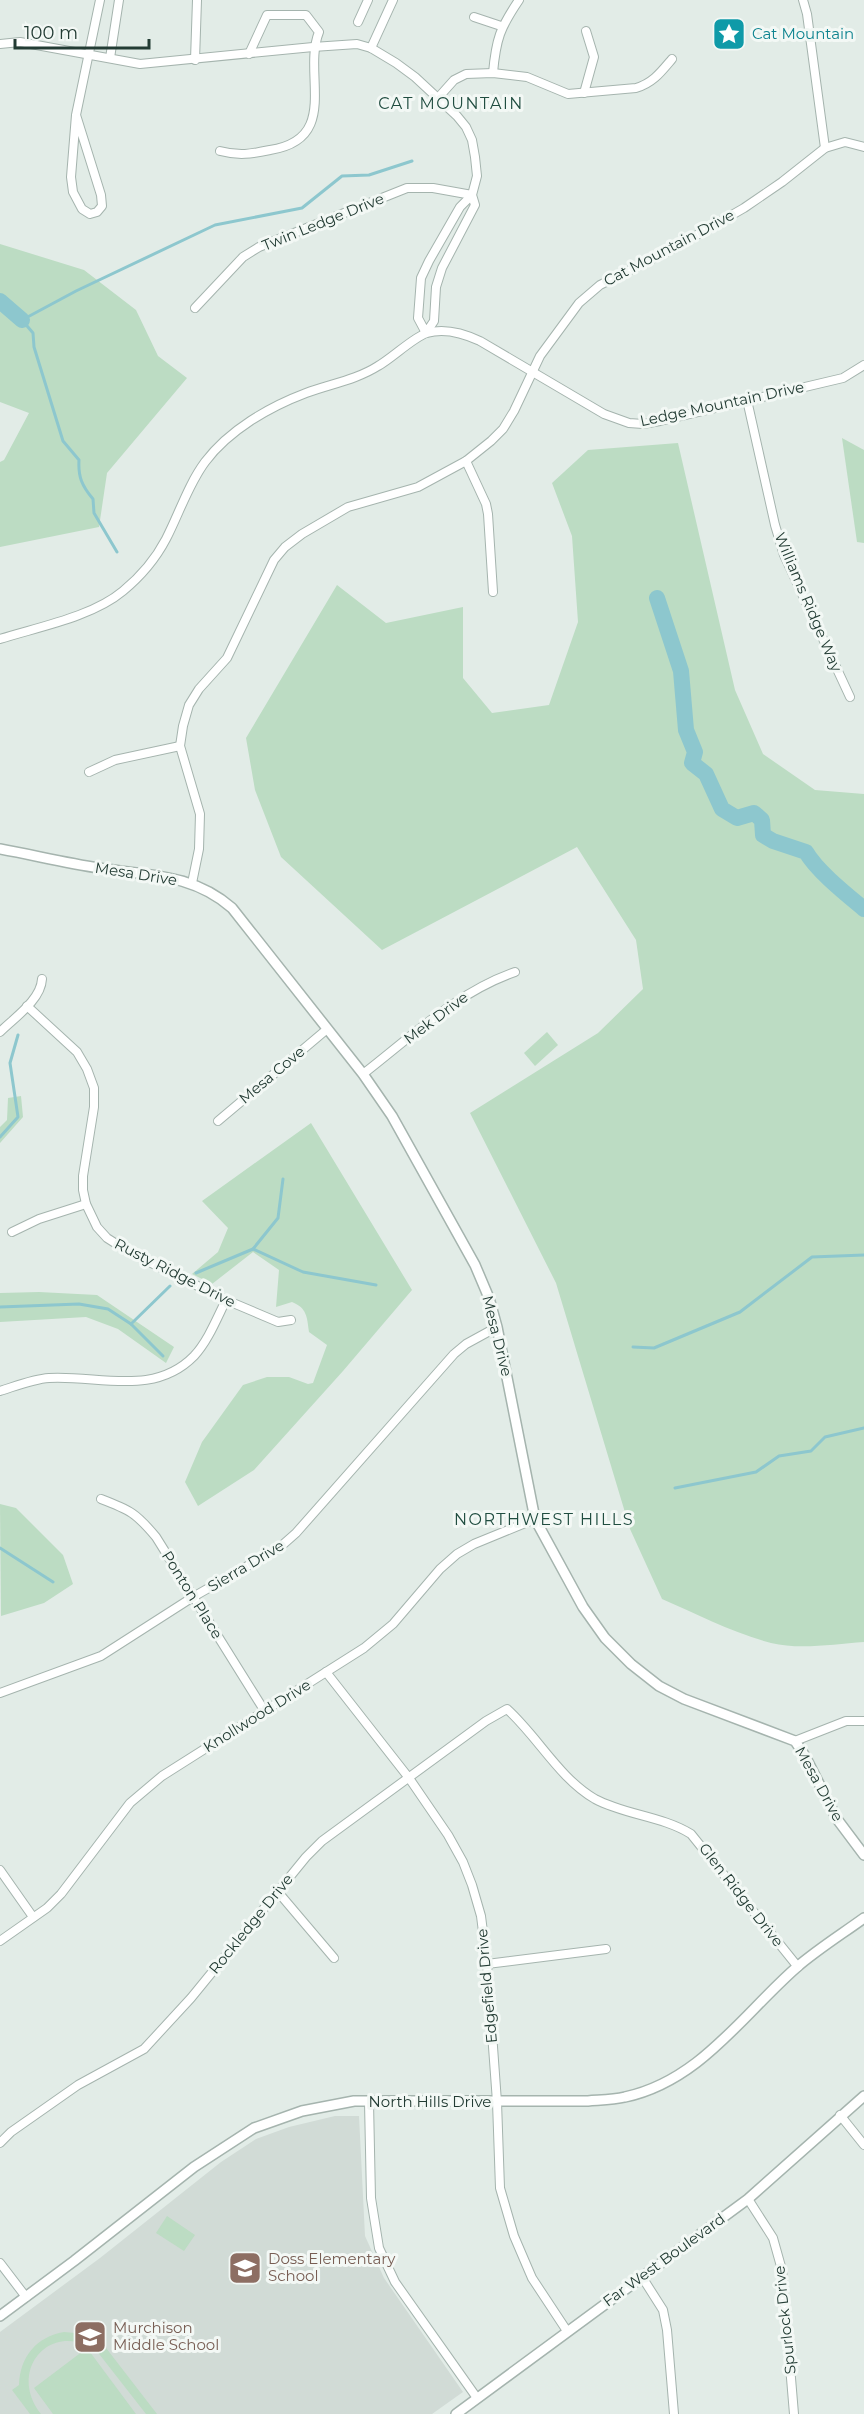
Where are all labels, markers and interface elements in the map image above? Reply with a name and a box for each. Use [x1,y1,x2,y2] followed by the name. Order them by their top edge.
[15,12,148,50] scale bar
[711,16,747,52] place icon: Cat Mountain
[24,22,78,44] text: 100 m
[752,24,854,43] place label: Cat Mountain
[378,94,524,113] district label: CAT MOUNTAIN
[259,188,387,255] street label: Twin Ledge Drive
[600,205,737,290] street label: Cat Mountain Drive
[638,377,806,430] street label: Ledge Mountain Drive
[771,529,847,675] street label: Williams Ridge Way
[94,858,178,889] street label: Mesa Drive
[400,987,472,1048] street label: Mek Drive
[235,1042,308,1108] street label: Mesa Cove
[111,1234,239,1311] street label: Rusty Ridge Drive
[478,1293,517,1378] street label: Mesa Drive
[454,1510,634,1529] district label: NORTHWEST HILLS
[204,1535,287,1596] street label: Sierra Drive
[158,1547,227,1642] street label: Ponton Place
[199,1675,314,1756] street label: Knollwood Drive
[791,1743,848,1825] street label: Mesa Drive
[695,1839,788,1950] street label: Glen Ridge Drive
[204,1870,297,1978] street label: Rockledge Drive
[472,1928,501,2044] street label: Edgefield Drive
[369,2092,491,2111] street label: North Hills Drive
[599,2209,729,2310] street label: Far West Boulevard
[268,2249,396,2285] place label: Doss Elementary School
[227,2250,263,2286] school or university icon: Doss Elementary School
[769,2265,800,2375] street label: Spurlock Drive
[113,2318,219,2354] place label: Murchison Middle School
[72,2319,108,2355] school or university icon: Murchison Middle School

